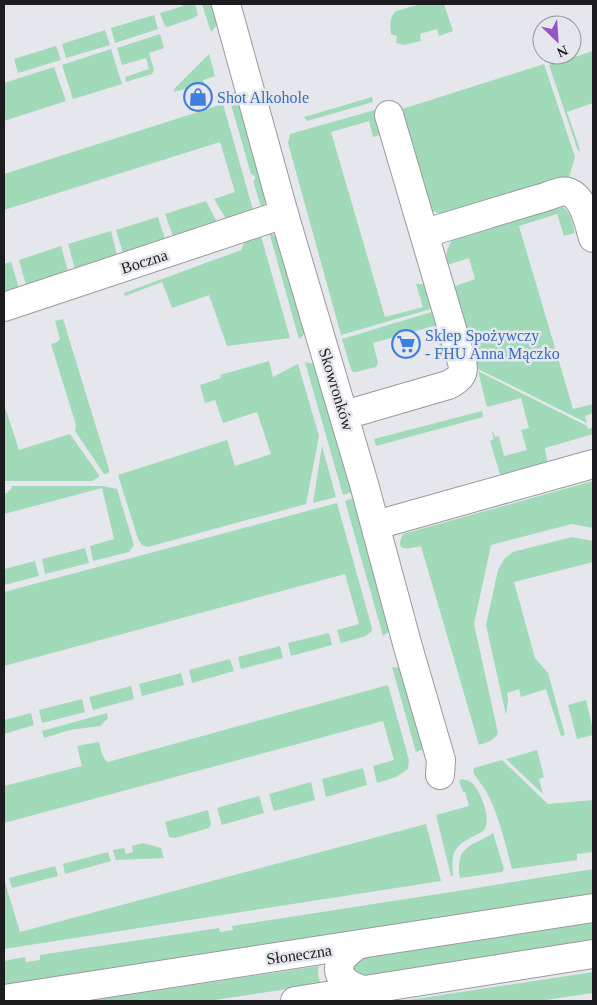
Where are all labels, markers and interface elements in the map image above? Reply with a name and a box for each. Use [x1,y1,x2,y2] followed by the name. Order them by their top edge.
[532,15,582,65] north arrow
[555,42,570,60] text: N
[183,82,213,112] shop icon: Shot Alkohole
[217,89,309,106] place label: Shot Alkohole
[119,246,170,277] street label: Boczna
[425,327,560,363] place label: Sklep Spożywczy - FHU Anna Mączko
[391,329,421,359] supermarket icon: Sklep Spożywczy - FHU Anna Mączko
[316,346,357,433] street label: Skowronków
[265,942,333,967] street label: Słoneczna

